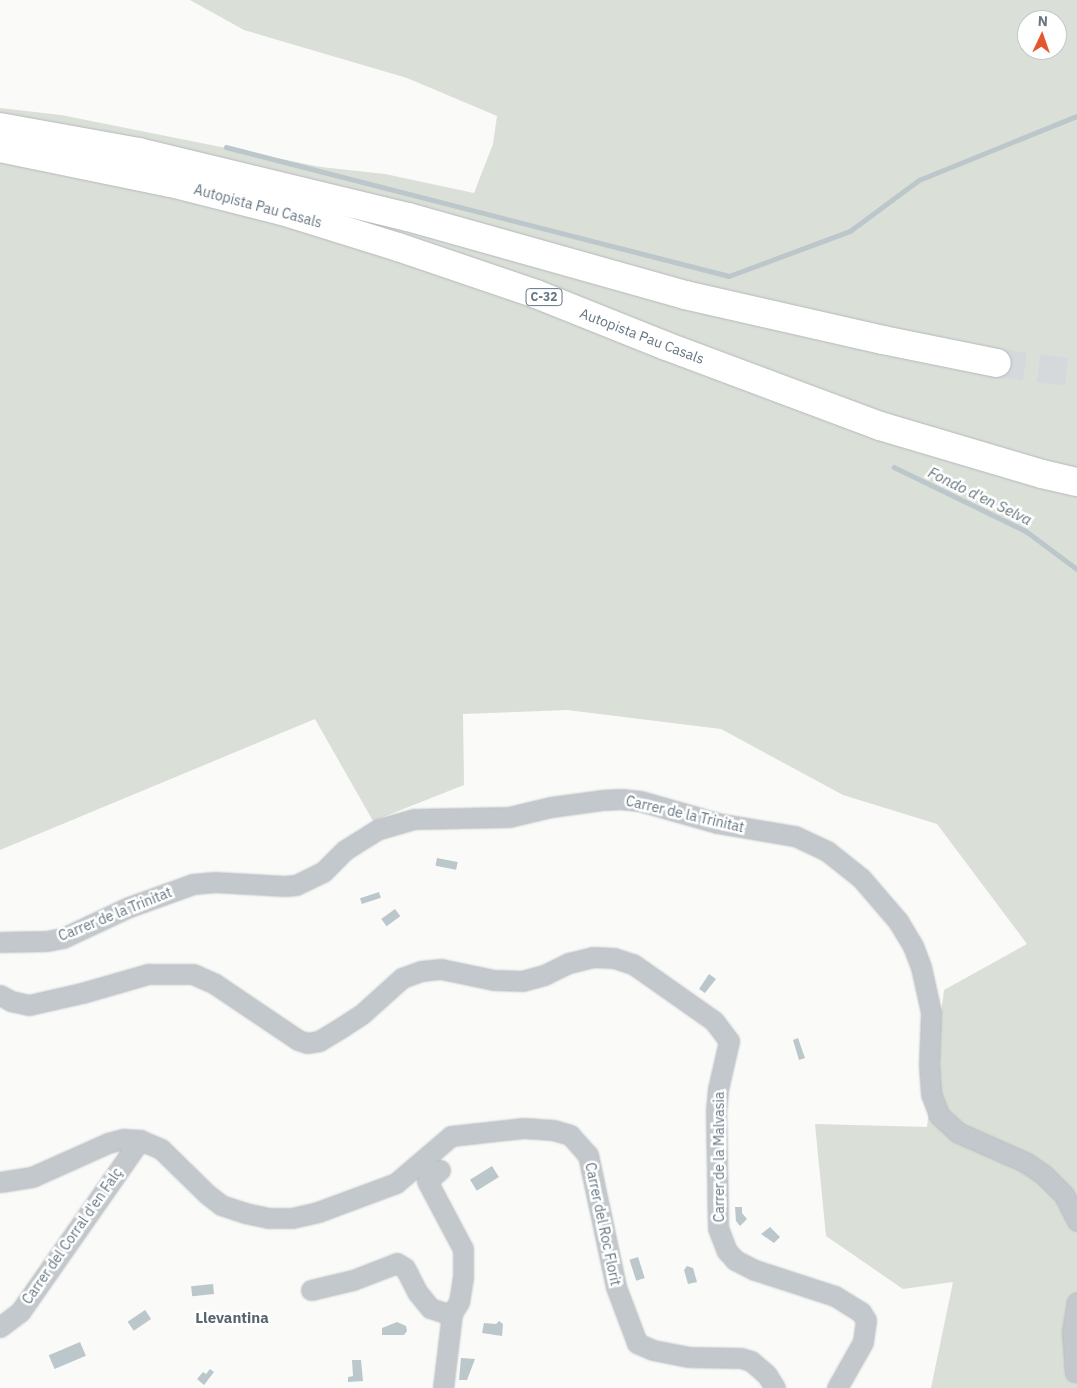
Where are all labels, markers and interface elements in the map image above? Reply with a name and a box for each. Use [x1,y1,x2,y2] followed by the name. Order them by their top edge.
[1017,10,1067,60] north arrow
[1037,12,1048,30] text: N
[192,181,324,231] street label: Autopista Pau Casals
[525,288,563,306] road number: C-32
[577,305,707,367] street label: Autopista Pau Casals
[925,463,1035,529] water label: Fondo d'en Selva
[624,792,746,836] street label: Carrer de la Trinitat
[56,884,174,944] street label: Carrer de la Trinitat
[711,1092,727,1222] street label: Carrer de la Malvasia
[582,1161,624,1287] street label: Carrer del Roc Florit
[19,1165,125,1307] street label: Carrer del Corral d'en Falç
[195,1309,269,1327] district label: Llevantina

